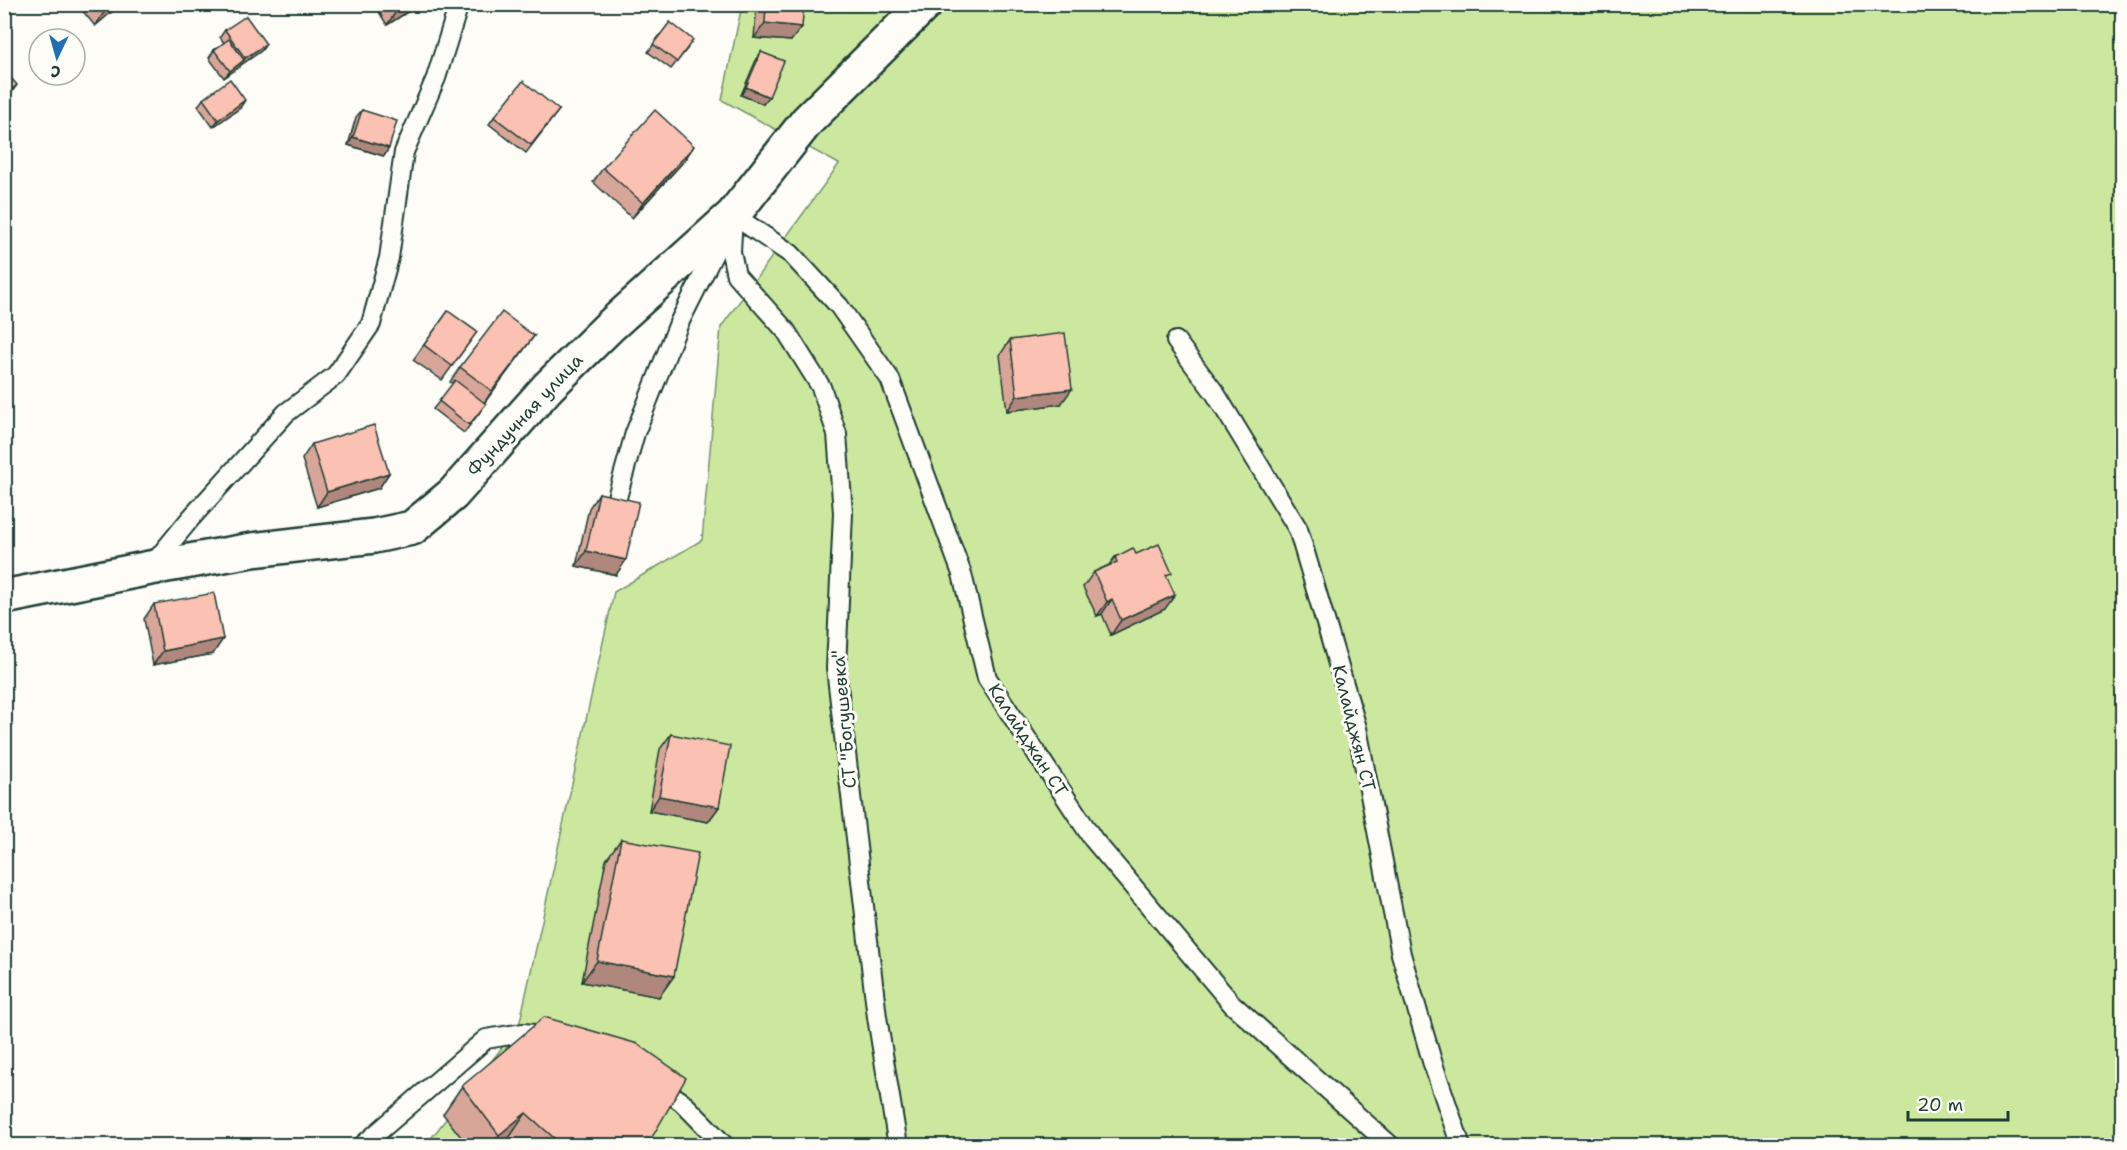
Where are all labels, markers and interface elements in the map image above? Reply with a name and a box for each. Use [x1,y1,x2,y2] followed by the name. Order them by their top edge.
[27,27,87,87] north arrow
[50,61,62,82] text: С
[462,348,588,482] street label: Фундучная улица
[826,649,862,789] street label: СТ "Богушевка"
[1327,663,1381,793] street label: Калайджян СТ
[982,679,1074,801] street label: Калайджан СТ
[1908,1084,2008,1122] scale bar
[1917,1093,1963,1117] text: 20 m

